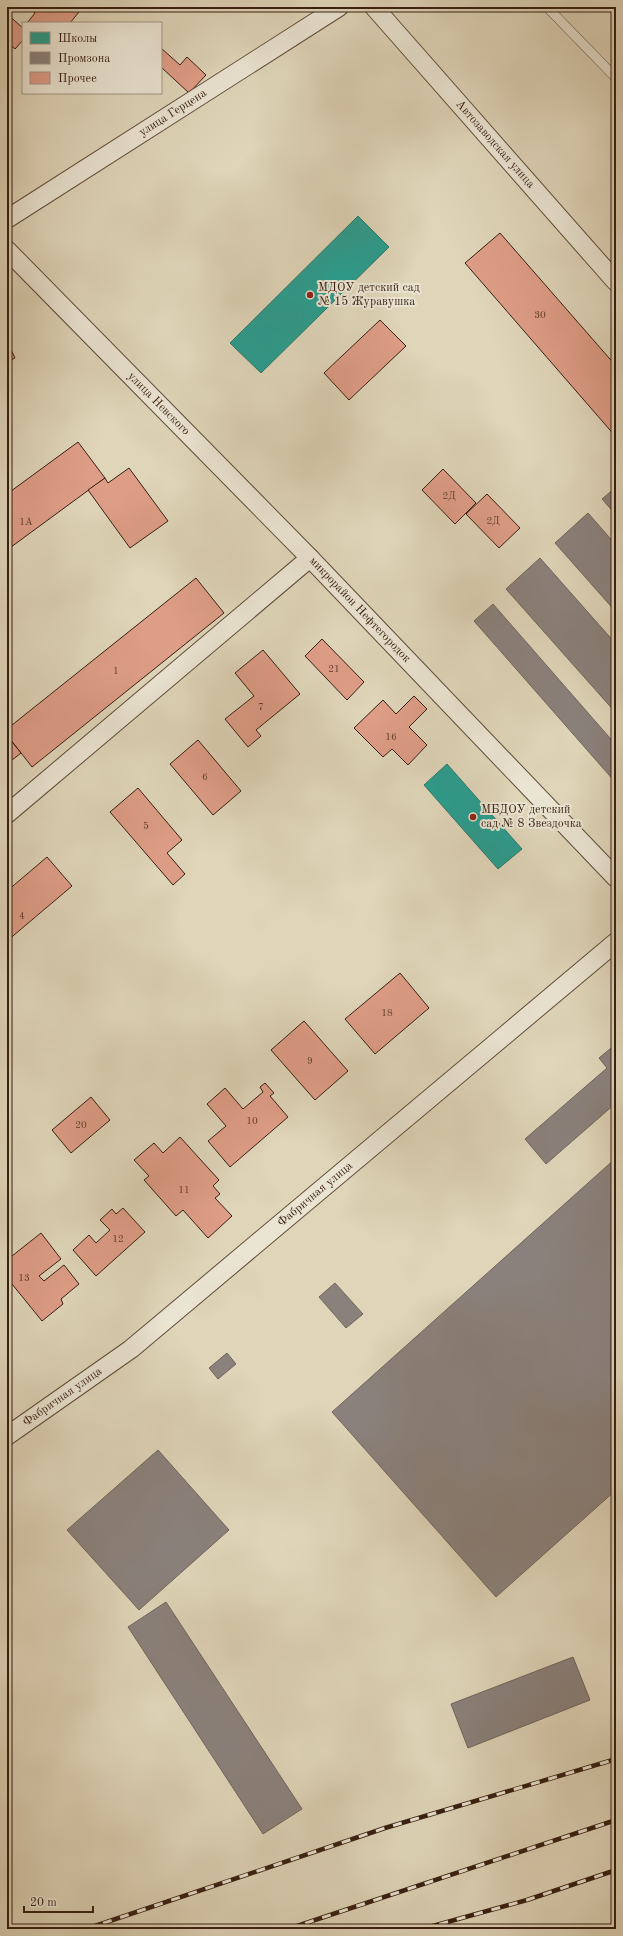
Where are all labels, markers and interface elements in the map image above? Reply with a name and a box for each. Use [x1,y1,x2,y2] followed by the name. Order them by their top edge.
[22,22,162,94] legend
[58,33,97,45] text: Школы
[58,53,110,65] text: Промзона
[58,73,97,85] text: Прочее
[137,87,209,139] street label: улица Герцена
[453,98,537,191] street label: Автозаводская улица
[318,282,420,308] place label: МДОУ детский сад № 15 Журавушка
[305,290,315,300] marker: МДОУ детский сад № 15 Журавушка
[534,310,546,320] house number: 30
[125,370,192,438] street label: улица Невского
[442,491,456,501] house number: 2Д
[486,516,500,526] house number: 2Д
[19,517,33,527] house number: 1А
[307,555,413,665] street label: микрорайон Нефтегородок
[328,664,340,674] house number: 21
[113,666,119,676] house number: 1
[258,702,264,712] house number: 7
[385,732,397,742] house number: 16
[202,772,208,782] house number: 6
[481,804,582,830] place label: МБДОУ детский сад № 8 Звездочка
[468,812,478,822] marker: МБДОУ детский сад № 8 Звездочка
[143,821,149,831] house number: 5
[19,911,25,921] house number: 4
[381,1008,393,1018] house number: 18
[307,1056,313,1066] house number: 9
[246,1116,258,1126] house number: 10
[75,1120,87,1130] house number: 20
[276,1160,355,1229] street label: Фабричная улица
[178,1185,190,1195] house number: 11
[112,1234,124,1244] house number: 12
[18,1273,30,1283] house number: 13
[21,1365,104,1429] street label: Фабричная улица
[24,1888,93,1914] scale bar
[30,1897,57,1909] text: 20 m

